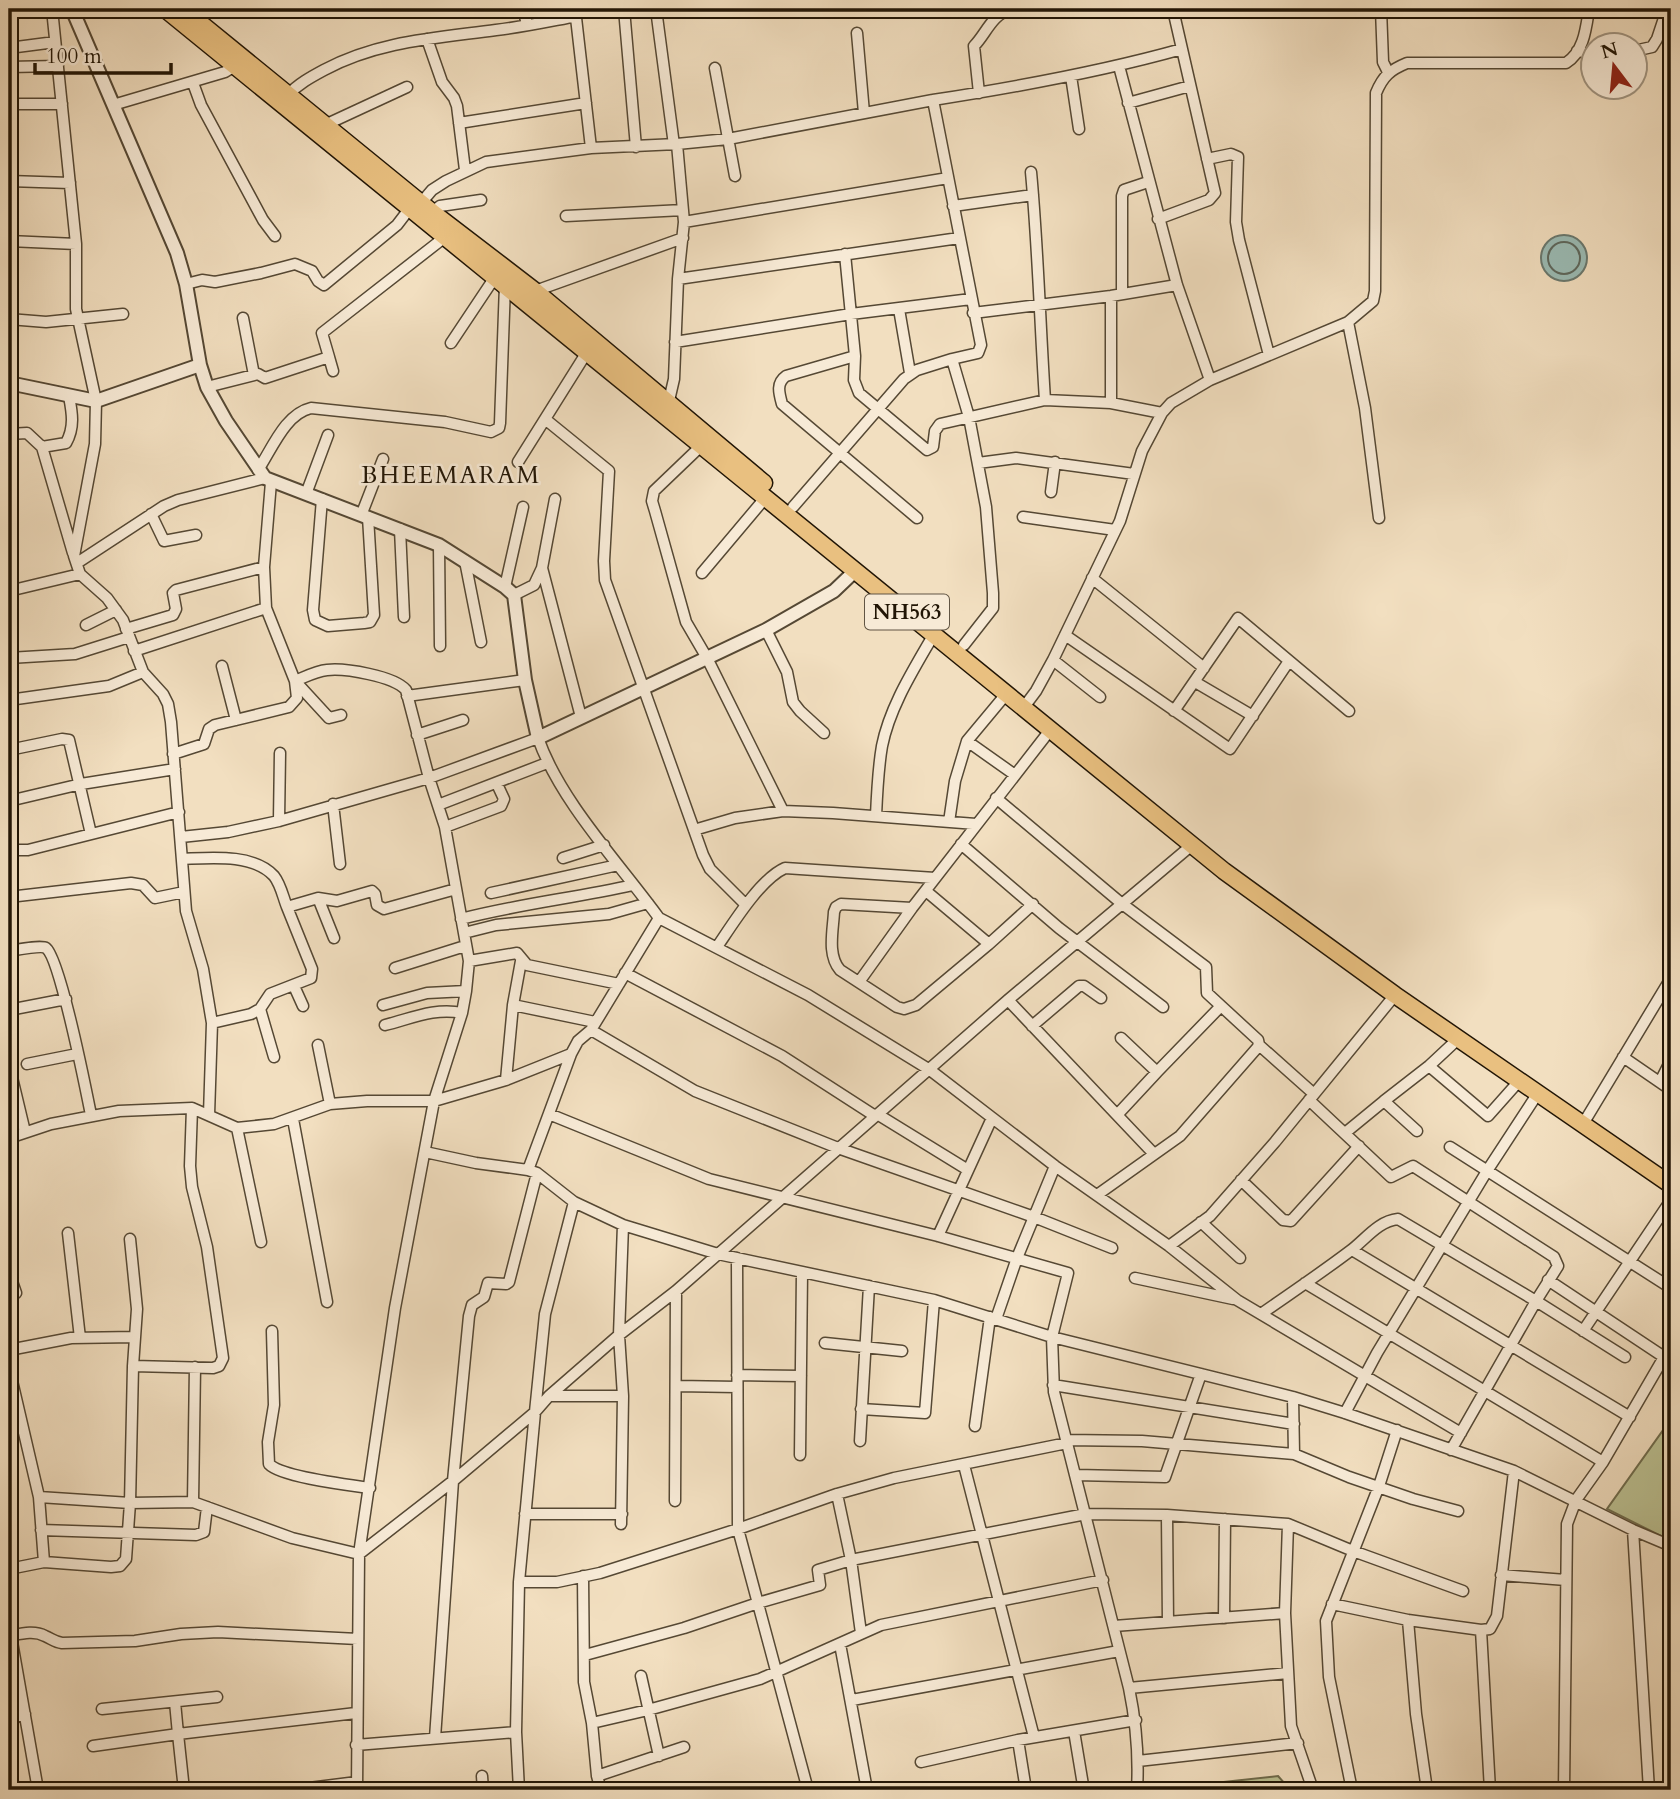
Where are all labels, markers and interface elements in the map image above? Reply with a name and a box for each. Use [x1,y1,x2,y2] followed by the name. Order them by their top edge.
[35,32,172,76] scale bar
[1578,32,1648,102] north arrow
[1598,36,1622,65] text: N
[46,42,102,71] text: 100 m
[361,459,541,492] district label: BHEEMARAM
[865,594,949,630] road number: NH563

